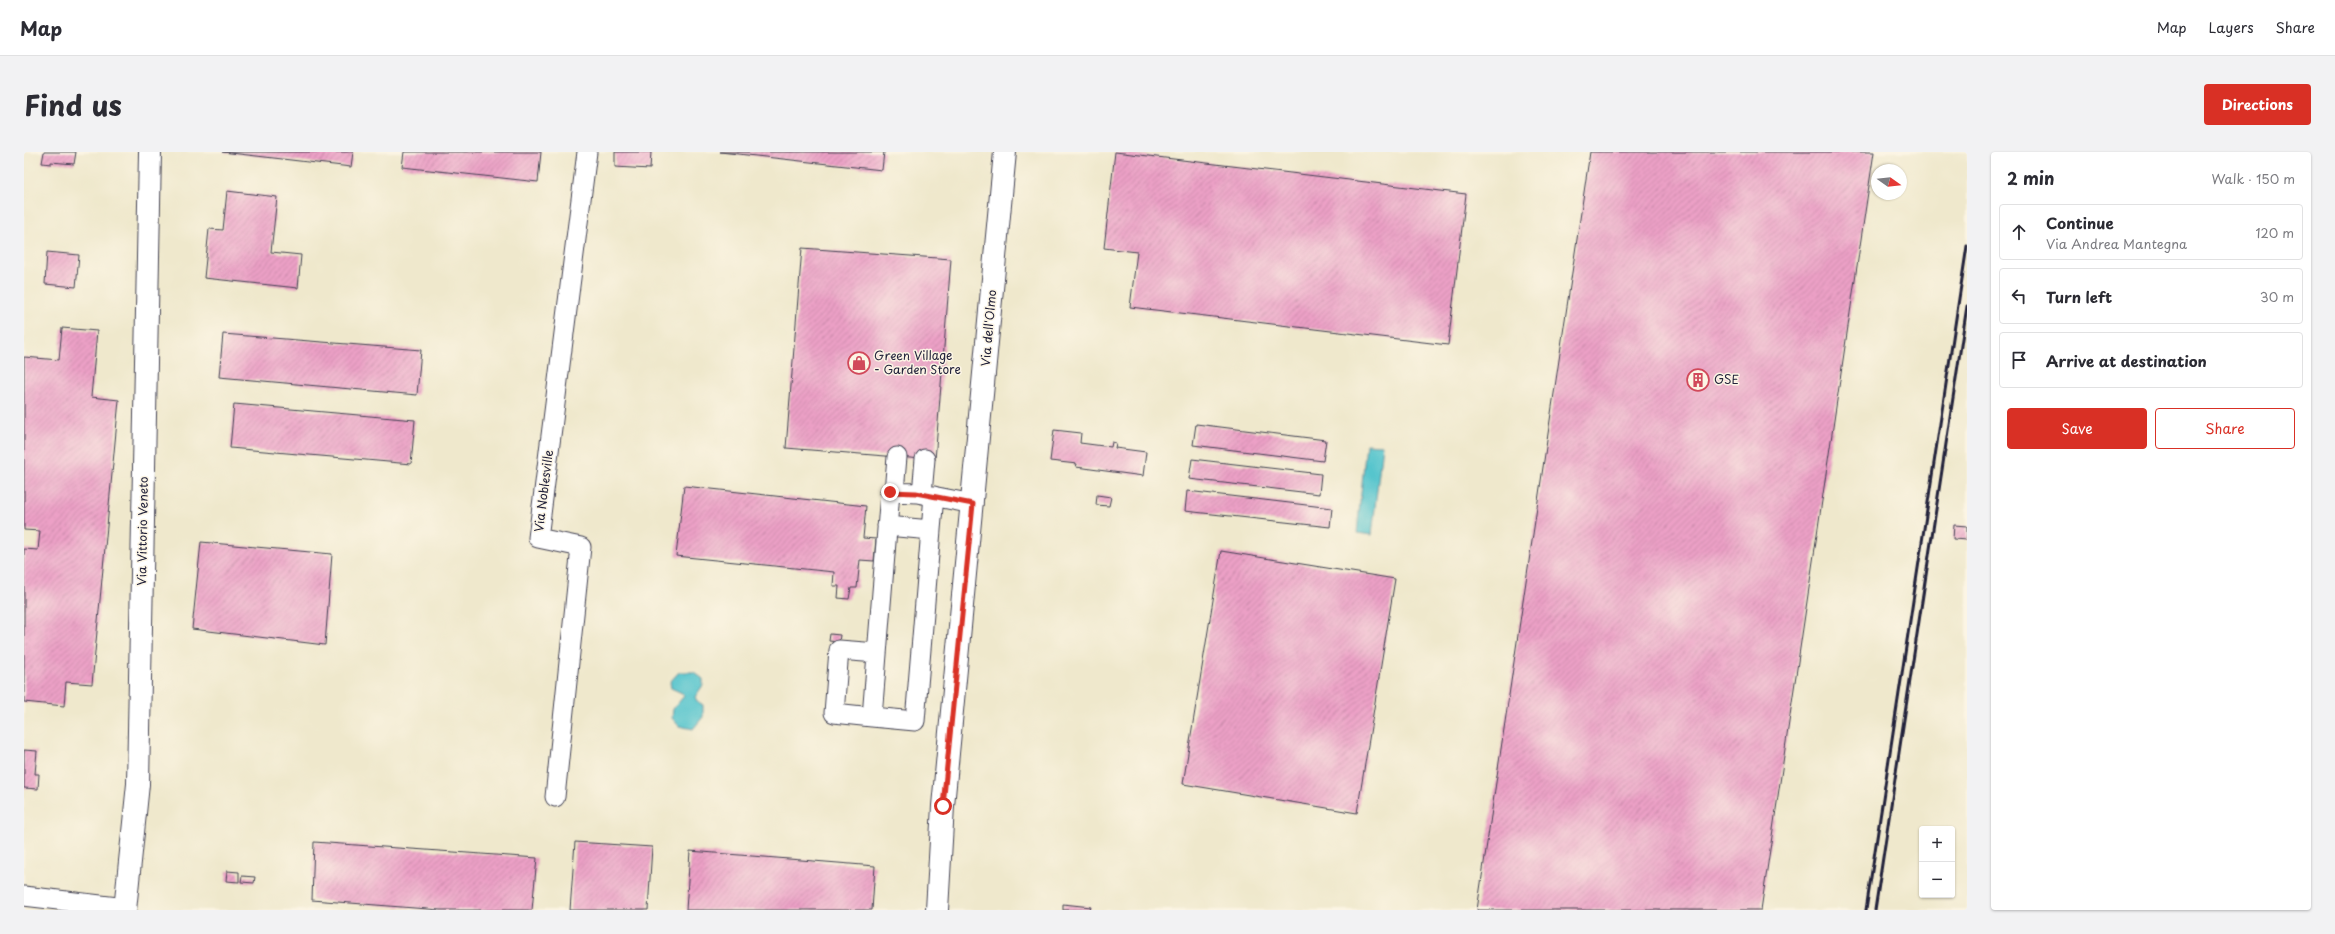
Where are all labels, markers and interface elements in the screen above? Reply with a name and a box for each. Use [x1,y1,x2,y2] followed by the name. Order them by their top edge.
[20,14,62,42] text: Map
[2157,17,2187,38] text: Map
[2209,17,2254,38] text: Layers
[2276,17,2315,38] text: Share
[24,83,122,126] text: Find us
[2204,84,2311,125] button: Directions
[1871,164,1907,200] north arrow
[2007,165,2054,191] text: 2 min
[2211,169,2295,188] text: Walk · 150 m
[2046,211,2114,234] text: Continue
[2008,221,2030,243] icon: ahead
[2255,223,2294,242] text: 120 m
[2046,234,2187,253] text: Via Andrea Mantegna
[2008,285,2030,307] icon: left
[2046,285,2112,308] text: Turn left
[2260,287,2294,306] text: 30 m
[976,288,1000,367] street label: Via dell'Olmo
[874,346,961,378] place label: Green Village - Garden Store
[2008,349,2030,371] icon: arrive
[2046,349,2207,372] text: Arrive at destination
[846,350,872,376] shop icon: Green Village - Garden Store
[1685,367,1711,393] building icon: GSE
[1714,370,1739,388] place label: GSE
[2007,408,2147,449] button: Save
[2155,408,2295,449] button: Share
[529,448,557,533] street label: Via Noblesville
[132,476,152,586] street label: Via Vittorio Veneto
[881,483,899,501] route end
[934,797,952,815] route start
[1919,826,1955,898] map controls
[1919,826,1955,862] button: +
[1919,862,1955,898] button: −

